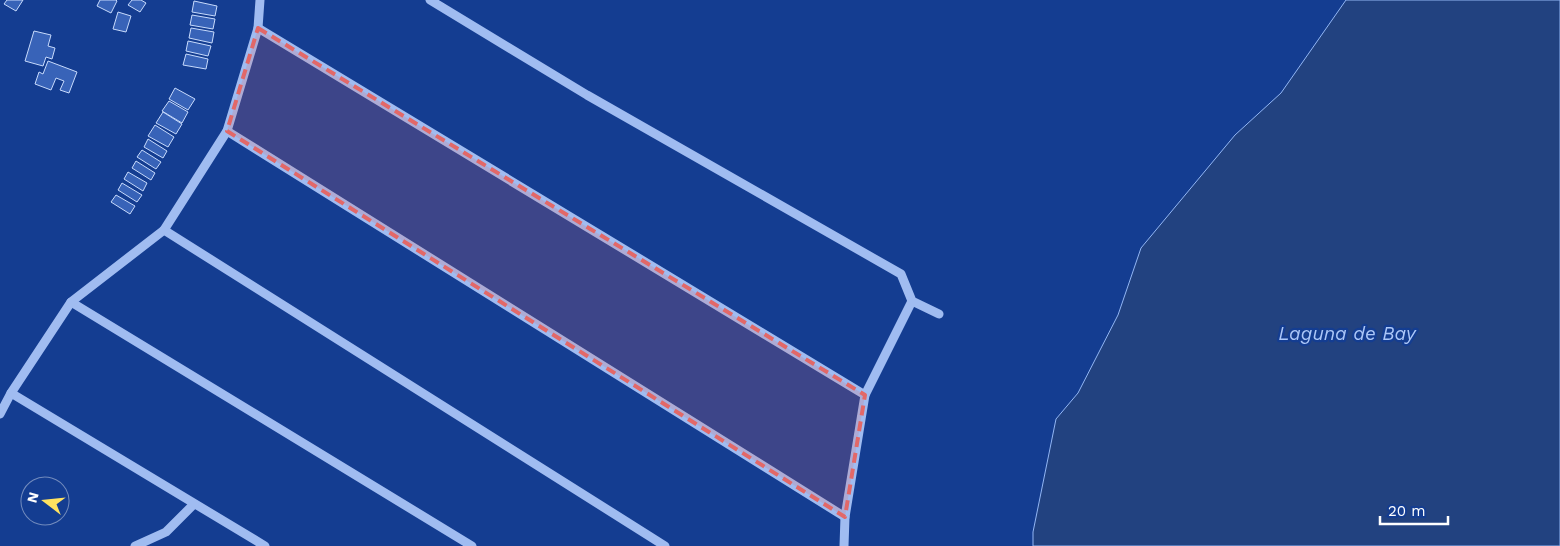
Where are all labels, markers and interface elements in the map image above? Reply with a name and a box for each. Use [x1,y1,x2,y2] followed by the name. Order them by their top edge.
[1278,322,1417,345] water label: Laguna de Bay
[20,476,70,526] north arrow
[23,490,42,505] text: N
[1380,494,1448,526] scale bar
[1388,502,1426,520] text: 20 m

